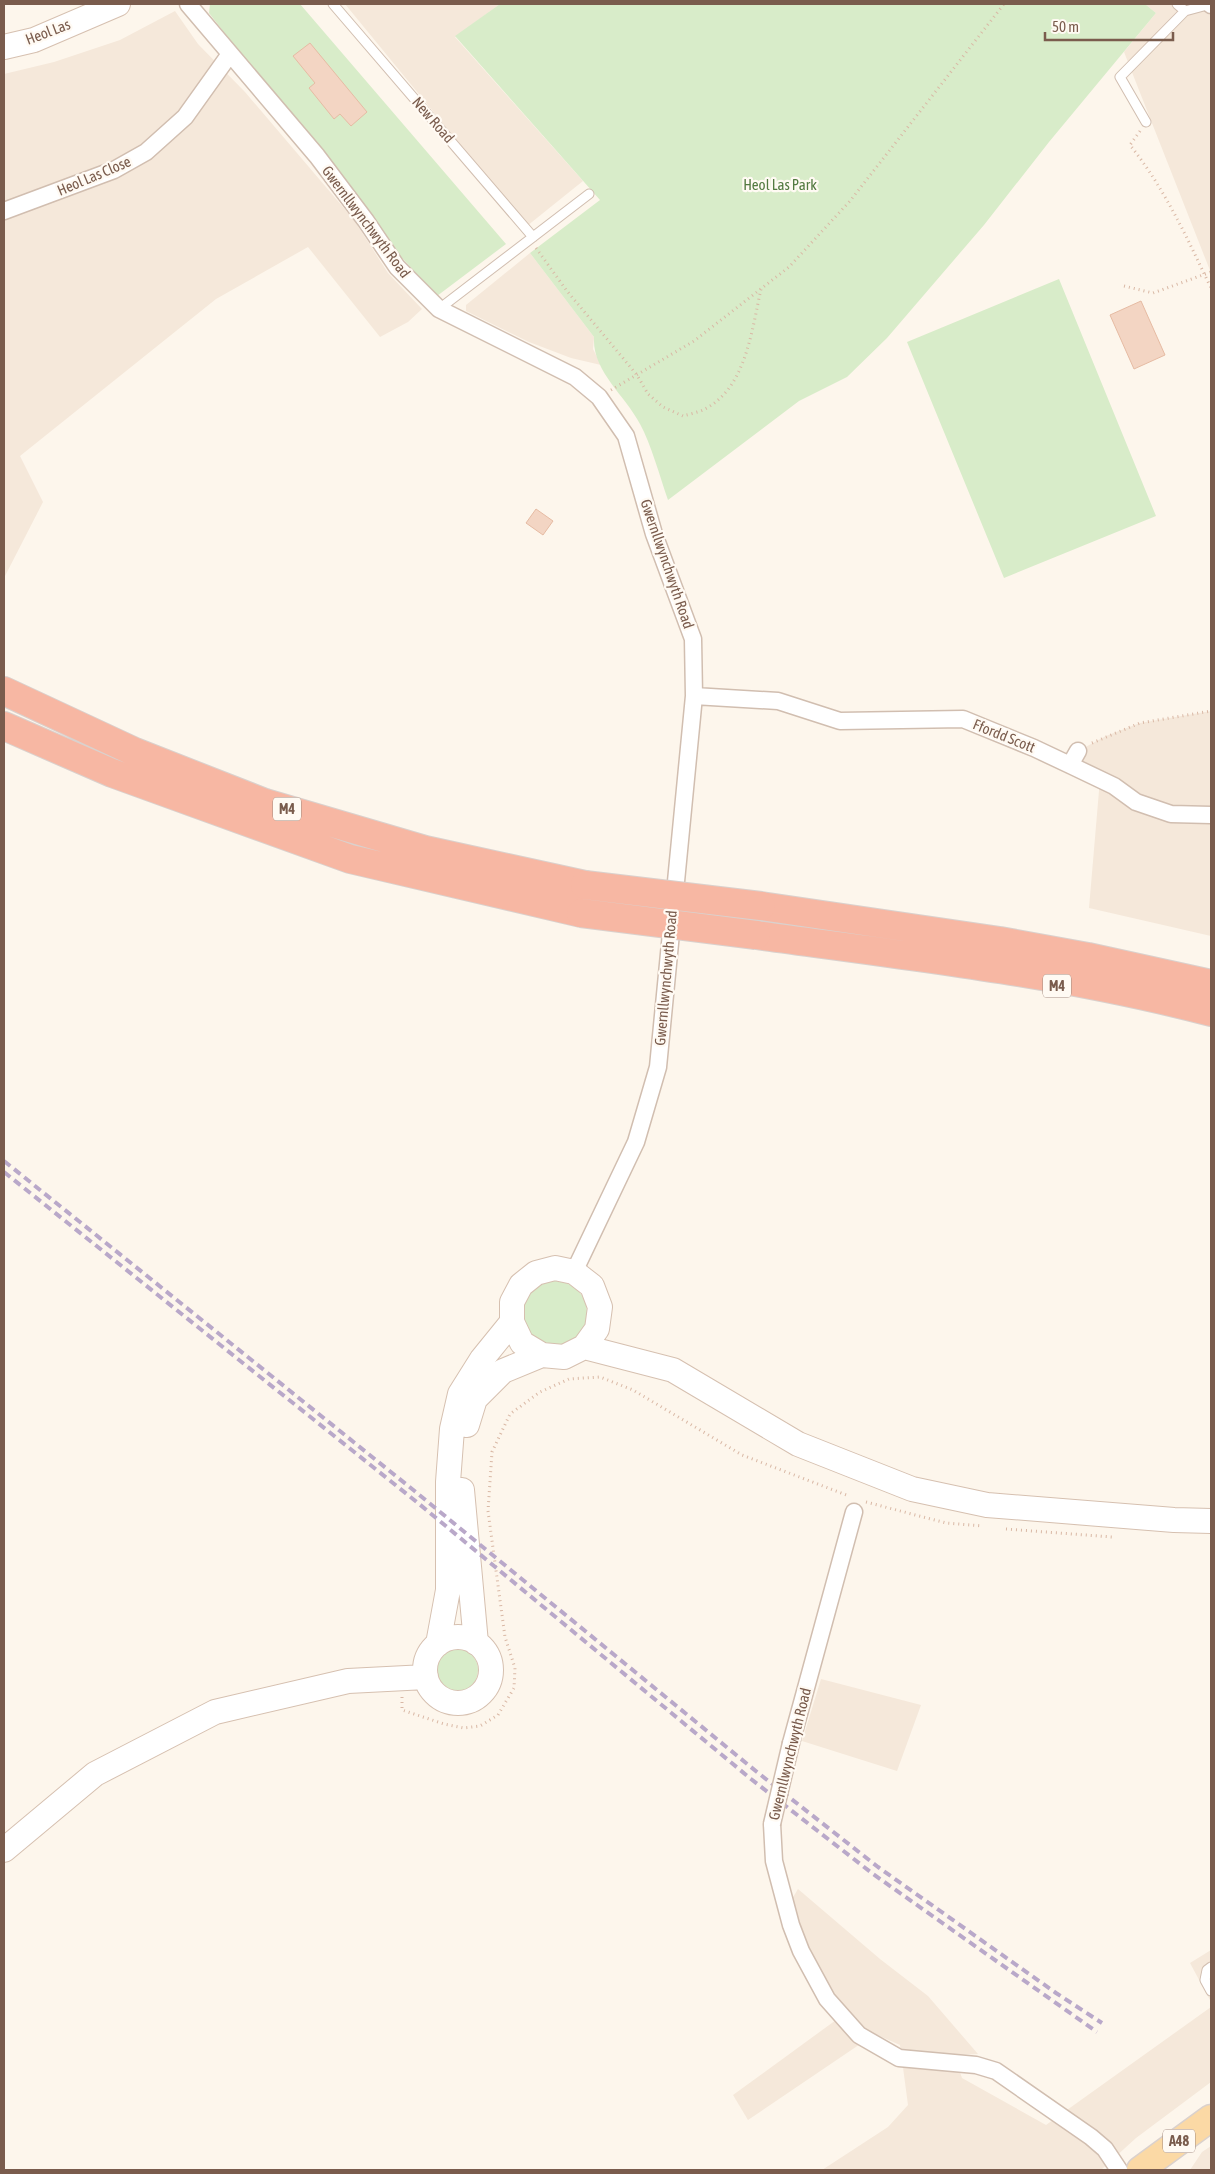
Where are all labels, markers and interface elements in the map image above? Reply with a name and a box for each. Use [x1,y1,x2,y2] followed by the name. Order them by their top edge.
[1045,10,1172,42] scale bar
[23,15,73,48] street label: Heol Las
[1052,18,1079,35] text: 50 m
[409,93,458,146] street label: New Road
[54,152,133,199] street label: Heol Las Close
[319,162,414,281] street label: Gwernllwynchwyth Road
[743,176,817,193] park label: Heol Las Park
[637,497,698,631] street label: Gwernllwynchwyth Road
[971,715,1038,756] street label: Ffordd Scott
[273,798,301,821] road number: M4
[651,910,680,1046] street label: Gwernllwynchwyth Road
[1043,974,1071,998] road number: M4
[765,1686,814,1822] street label: Gwernllwynchwyth Road
[1163,2130,1195,2152] road number: A48

